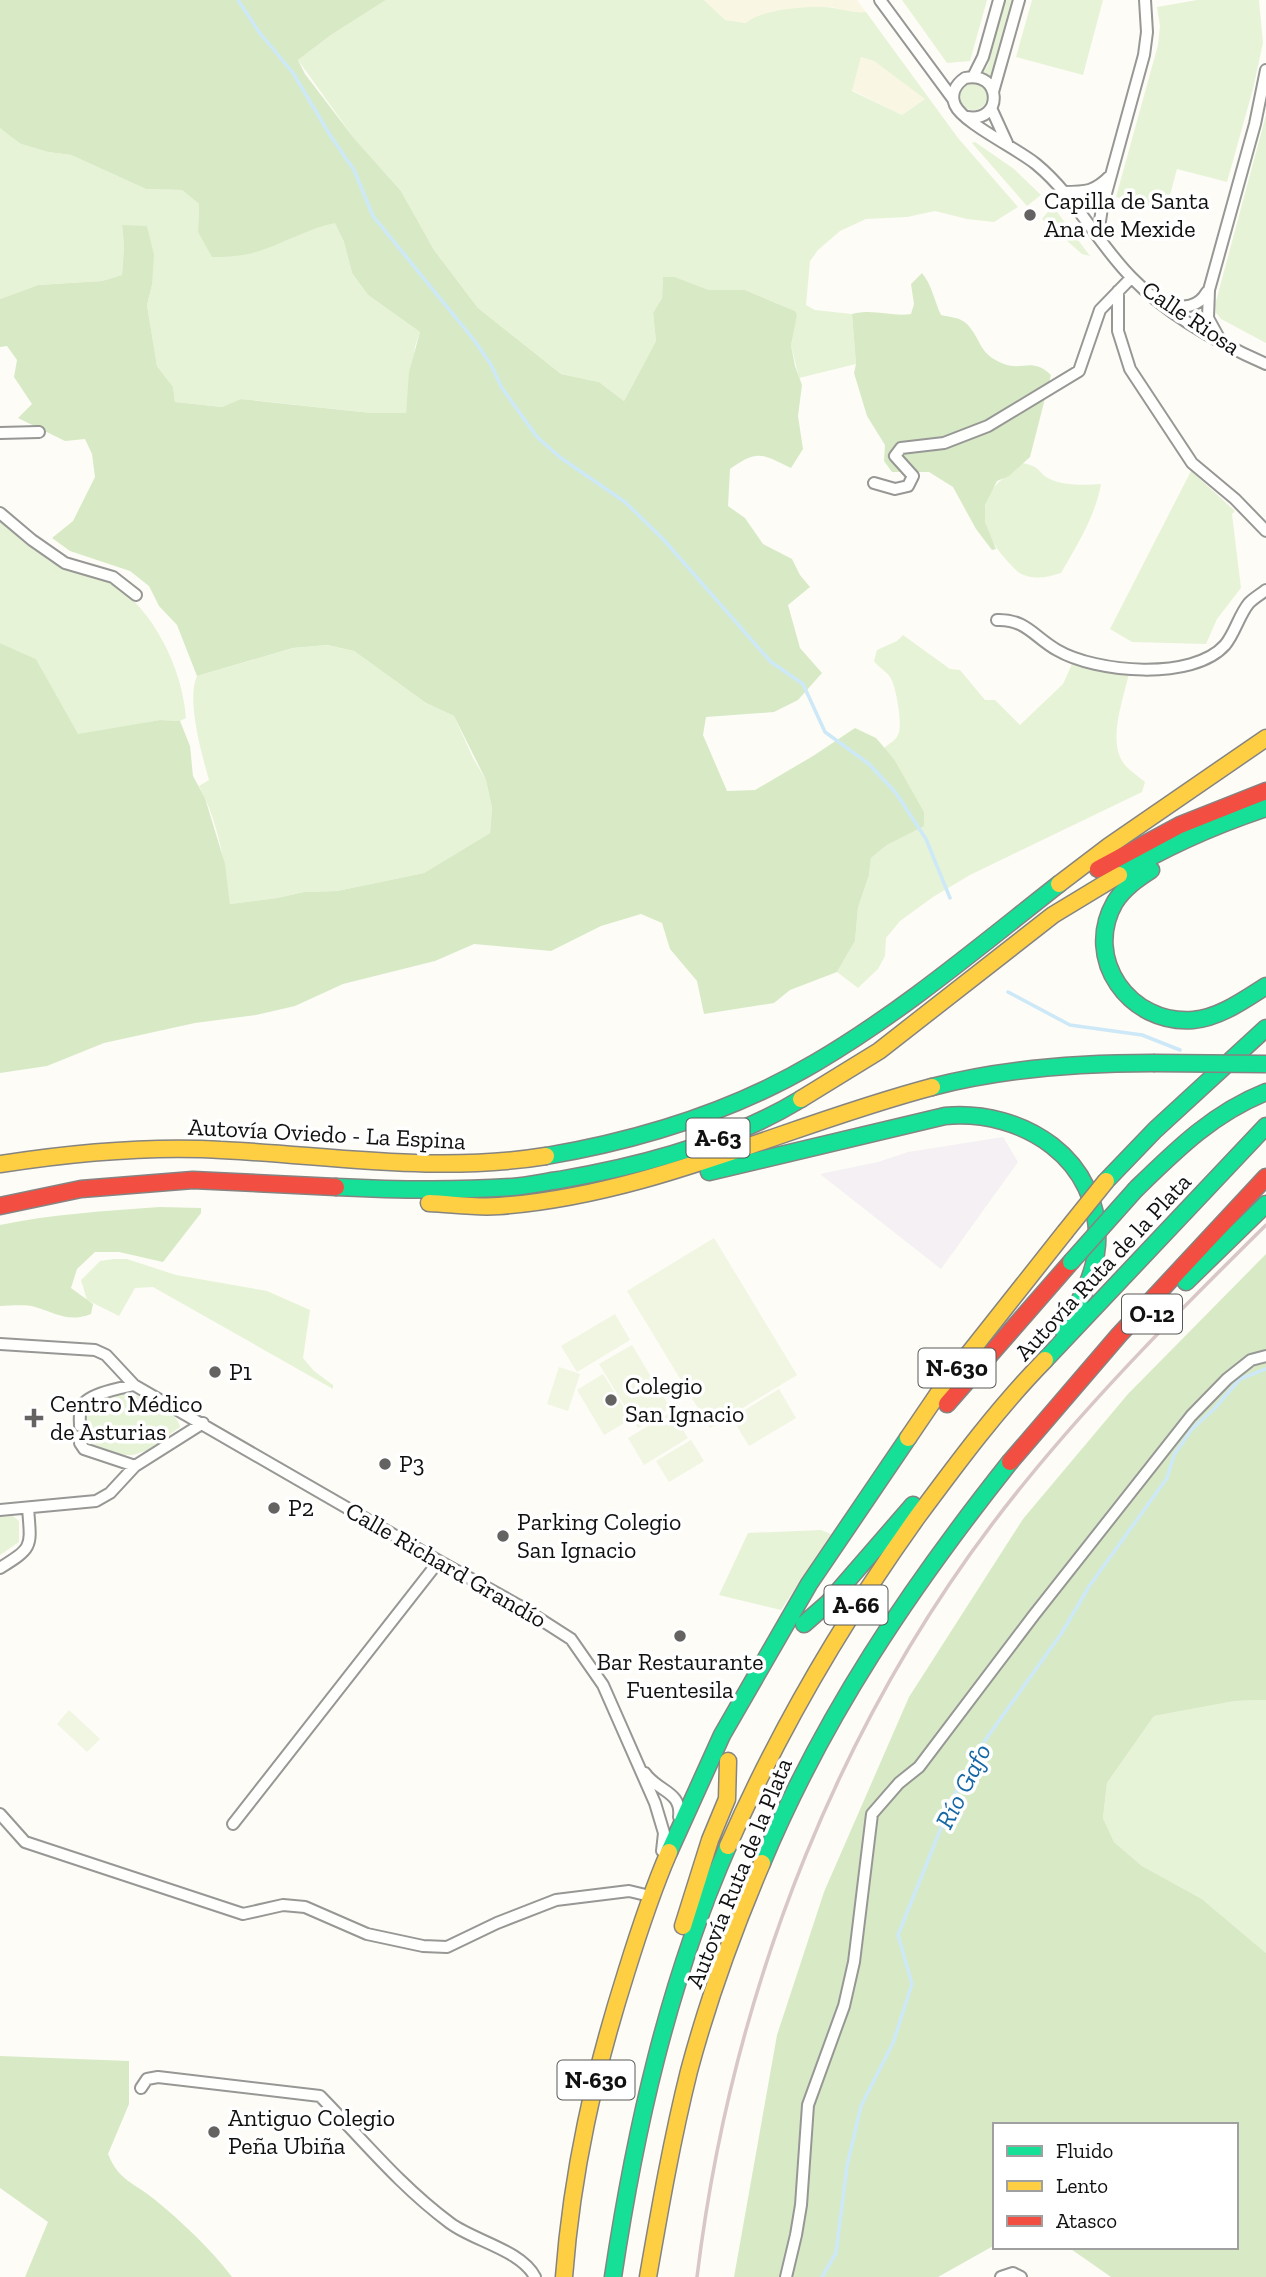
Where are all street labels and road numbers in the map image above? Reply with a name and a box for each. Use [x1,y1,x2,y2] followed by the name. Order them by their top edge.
[1137,274,1246,361] street label: Calle Riosa
[188,1112,467,1155] street label: Autovía Oviedo - La Espina
[686,1119,750,1158] road number: A-63
[1008,1167,1197,1366] street label: Autovía Ruta de la Plata
[1122,1294,1182,1334] road number: O-12
[918,1348,996,1387] road number: N-630
[341,1495,552,1634] street label: Calle Richard Grandío
[824,1586,888,1624] road number: A-66
[679,1753,798,1992] street label: Autovía Ruta de la Plata
[558,2060,634,2100] road number: N-630

